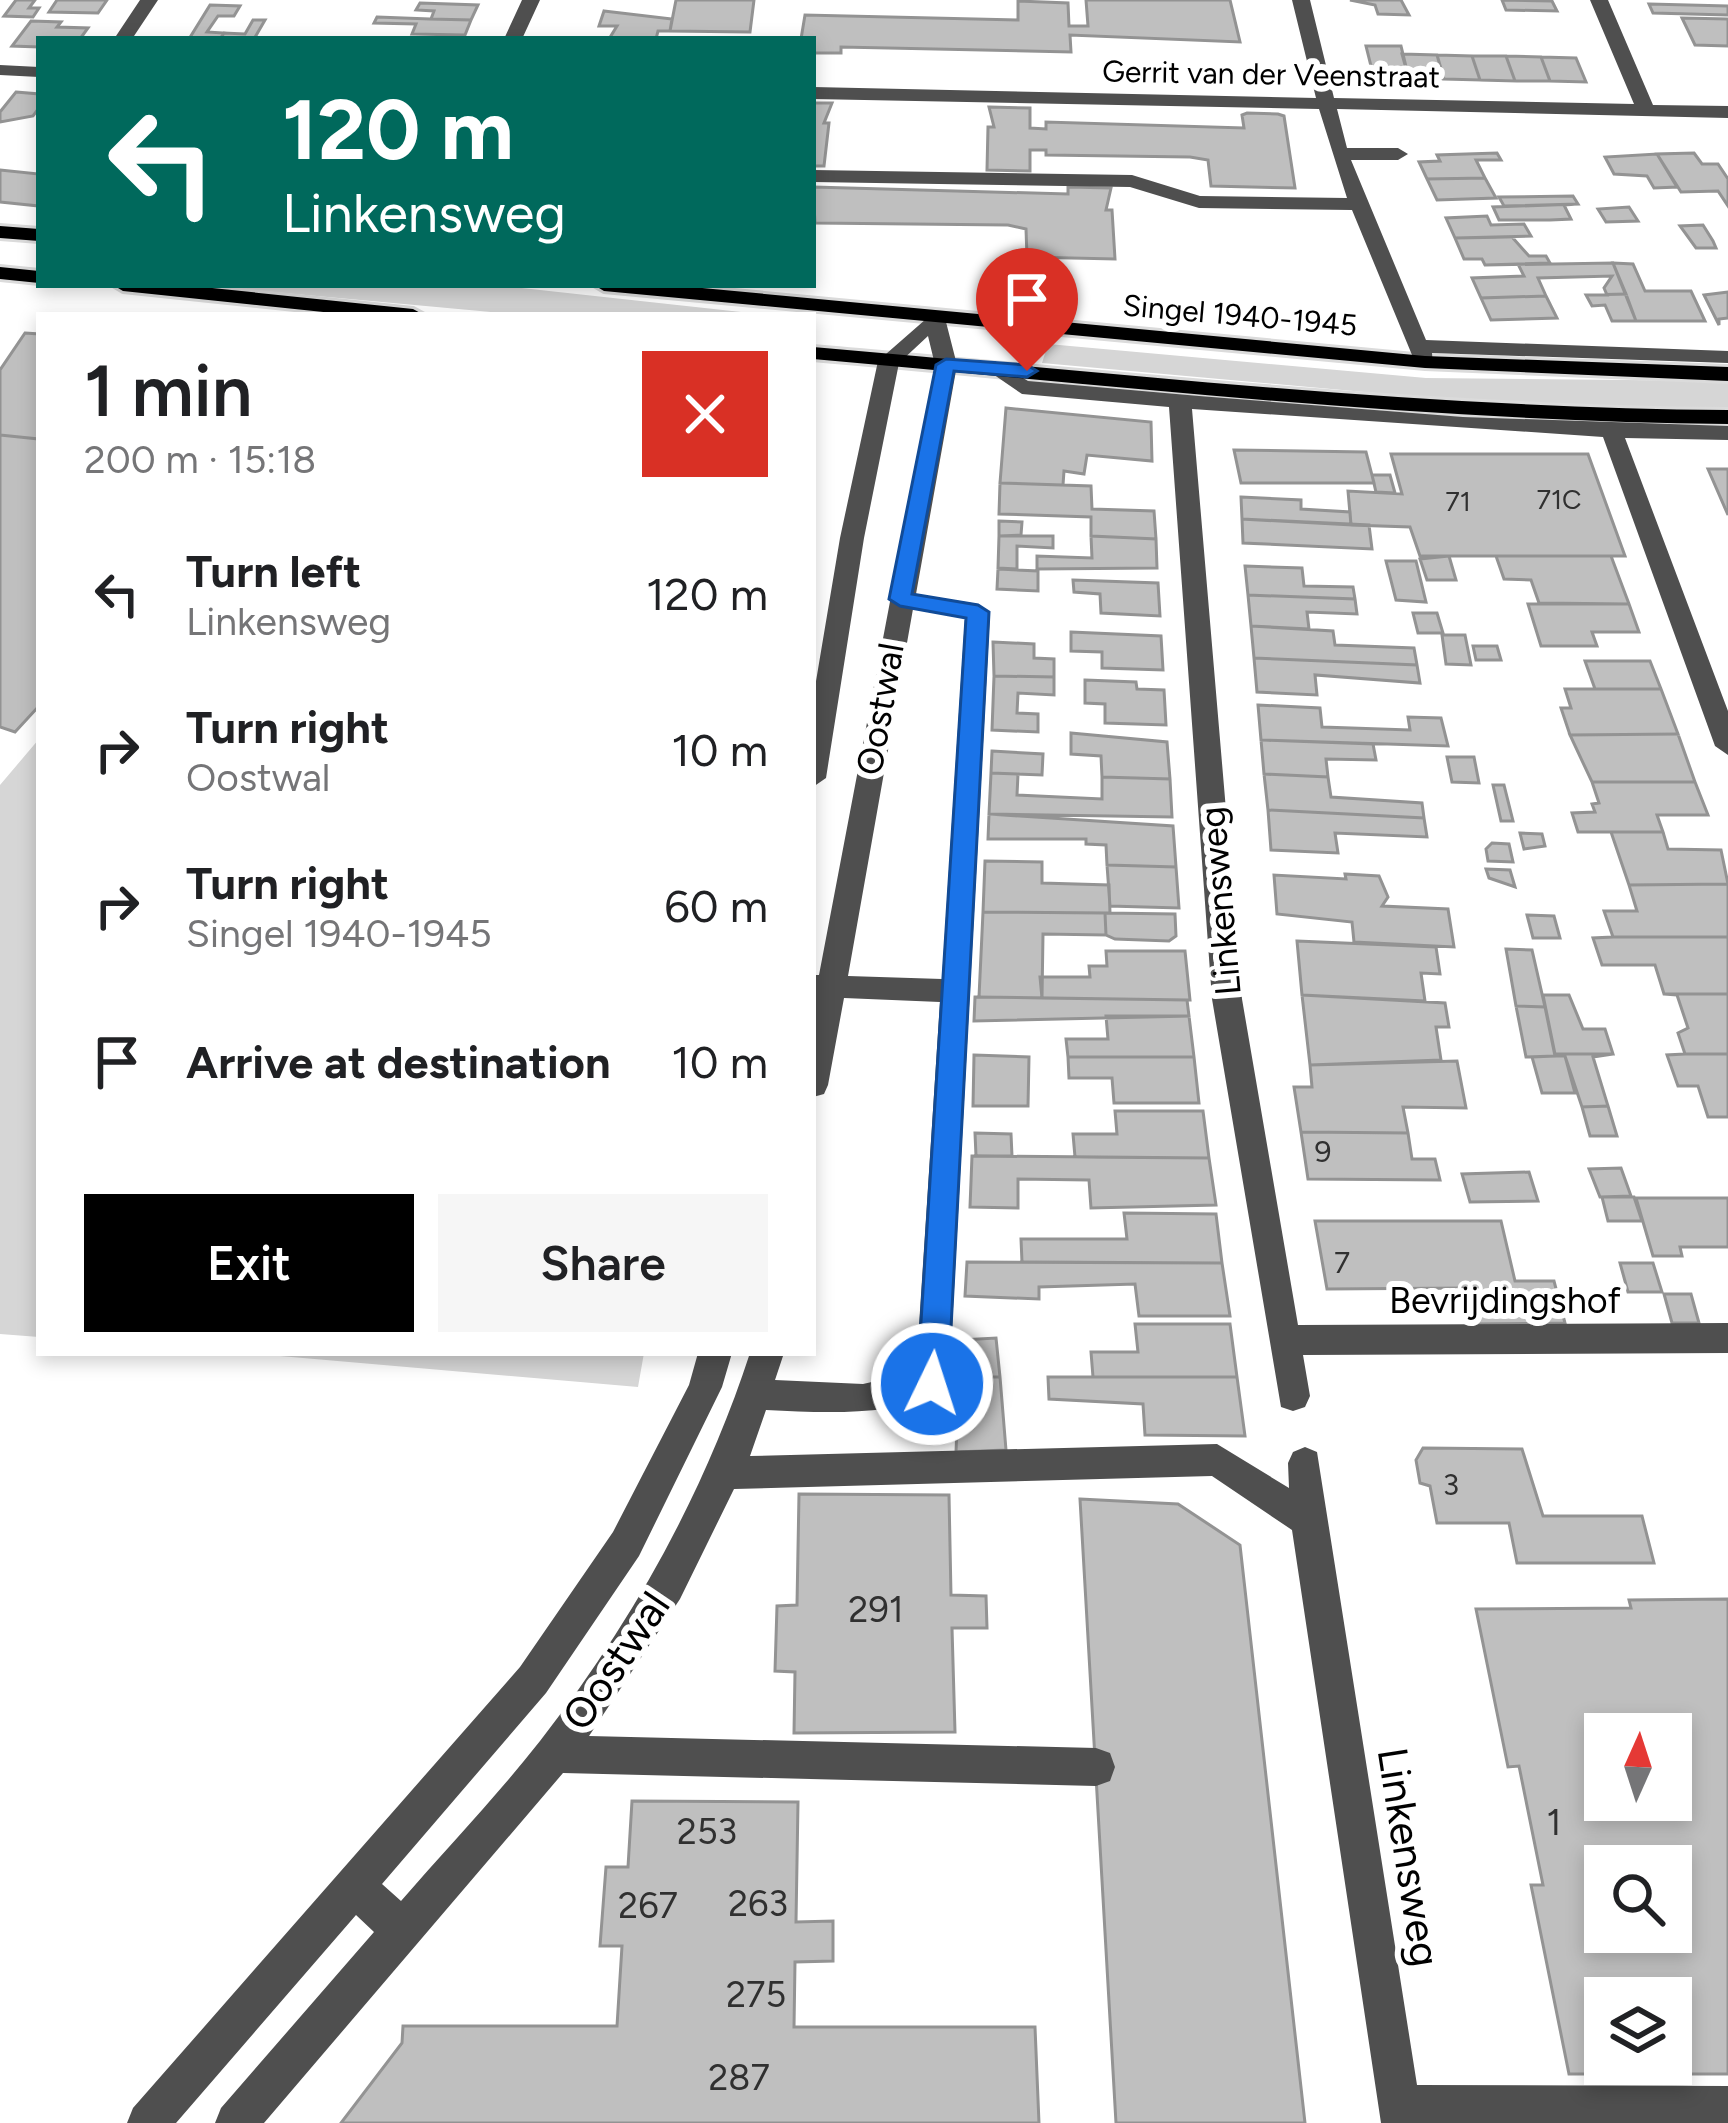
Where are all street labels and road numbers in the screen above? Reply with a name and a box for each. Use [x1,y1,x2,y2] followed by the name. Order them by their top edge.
[1102,53,1440,95] street label: Gerrit van der Veenstraat
[1121,286,1359,344] street label: Singel 1940-1945
[847,640,913,778] street label: Oostwal
[1190,805,1250,997] street label: Linkensweg
[1389,1279,1622,1322] street label: Bevrijdingshof
[551,1582,681,1740] street label: Oostwal
[1367,1744,1451,1970] street label: Linkensweg

